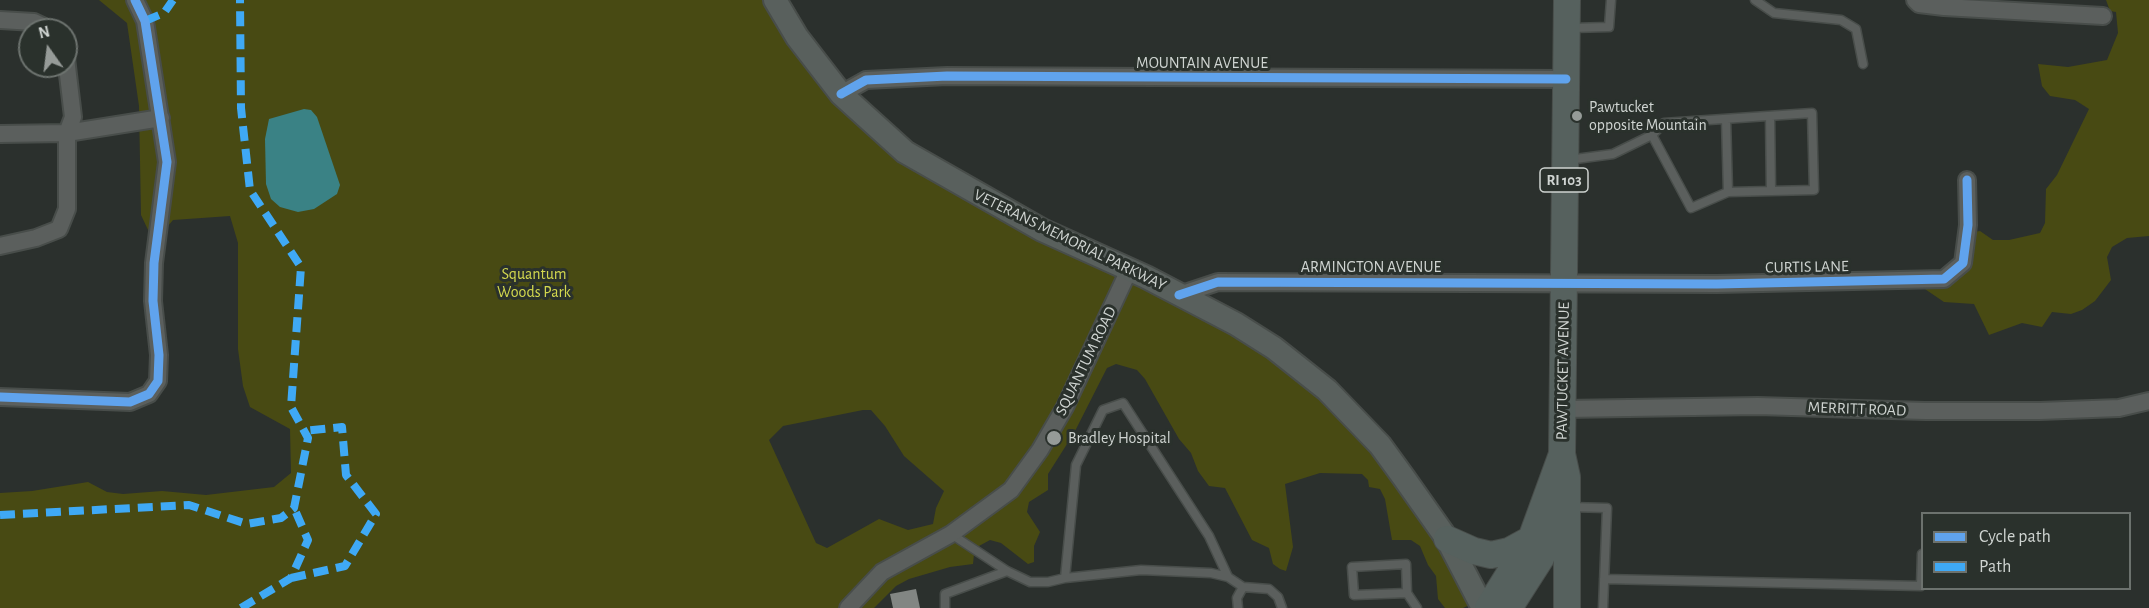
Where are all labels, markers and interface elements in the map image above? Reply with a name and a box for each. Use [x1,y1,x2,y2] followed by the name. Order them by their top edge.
[18,18,78,78] north arrow
[37,23,51,42] text: N
[1136,53,1268,73] street label: MOUNTAIN AVENUE
[1589,97,1707,135] place label: Pawtucket opposite Mountain
[1570,109,1584,123] marker: Pawtucket opposite Mountain
[1540,168,1588,192] road number: RI 103
[971,185,1169,295] street label: VETERANS MEMORIAL PARKWAY
[1301,257,1441,277] street label: ARMINGTON AVENUE
[1765,257,1849,277] street label: CURTIS LANE
[497,264,571,302] park label: Squantum Woods Park
[1552,302,1574,440] street label: PAWTUCKET AVENUE
[1051,303,1121,419] street label: SQUANTUM ROAD
[1807,398,1907,420] street label: MERRITT ROAD
[1068,428,1171,448] place label: Bradley Hospital
[1045,429,1063,447] marker: Bradley Hospital
[1921,512,2131,590] legend
[1979,528,2051,546] text: Cycle path
[1979,558,2011,576] text: Path

